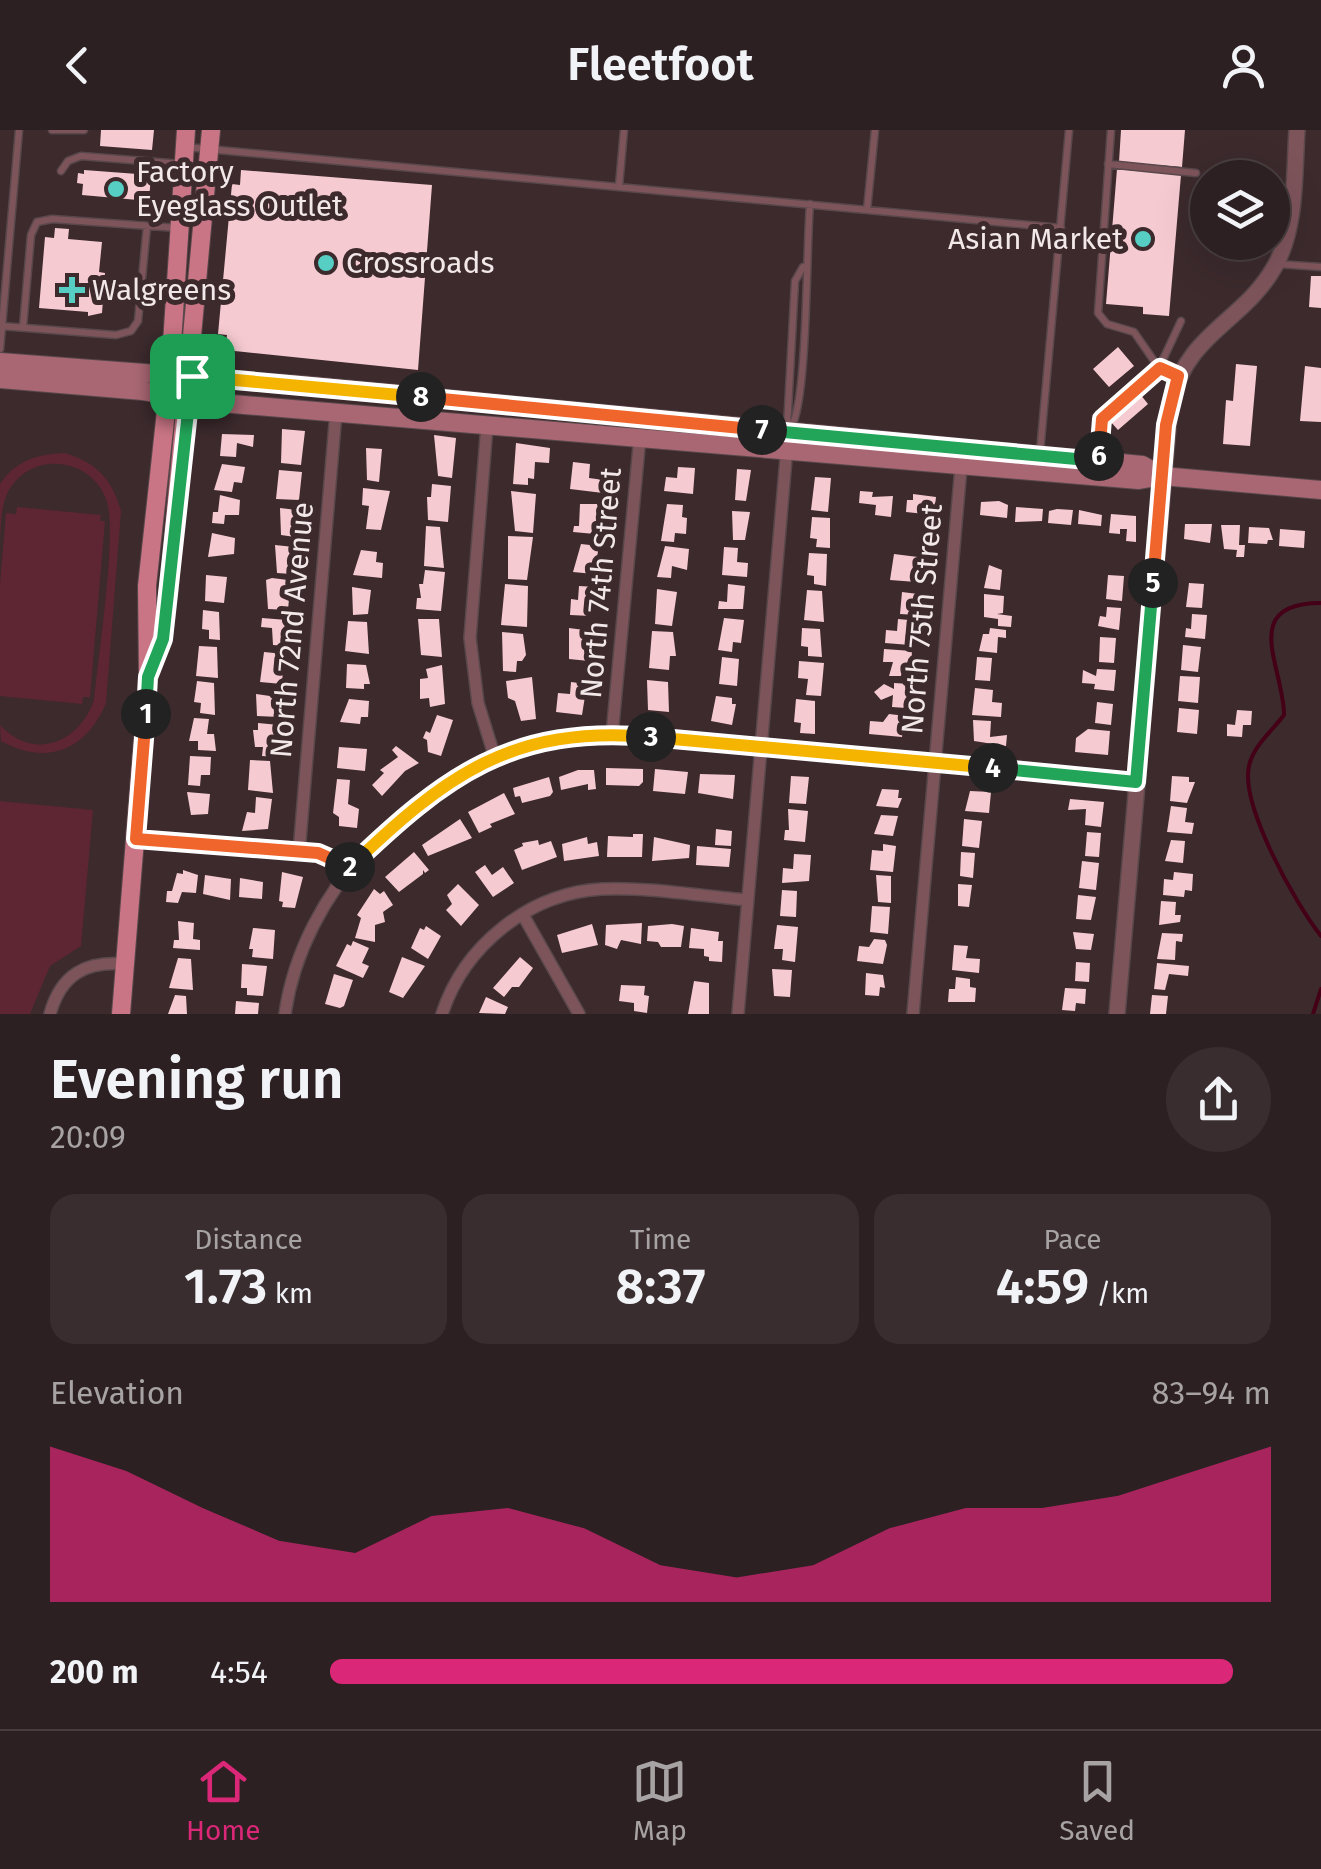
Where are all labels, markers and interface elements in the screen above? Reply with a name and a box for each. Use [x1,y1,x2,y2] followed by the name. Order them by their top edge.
[50,38,105,93] icon: back
[567,38,754,92] text: Fleetfoot
[1216,38,1271,93] icon: person
[136,154,343,224] place label: Factory Eyeglass Outlet
[1190,160,1290,260] map controls
[1190,160,1290,260] button: layers
[105,178,127,200] marker: Factory Eyeglass Outlet
[948,221,1123,257] place label: Asian Market
[1132,228,1154,250] marker: Asian Market
[346,245,494,281] place label: Crossroads
[315,252,337,274] marker: Crossroads
[92,272,231,308] place label: Walgreens
[61,279,83,301] marker: Walgreens
[150,334,235,419] pin
[165,349,220,404] icon: arrive
[396,372,446,422] pin: 8
[413,380,429,413] text: 8
[737,405,787,455] pin: 7
[755,413,769,446] text: 7
[1074,431,1124,481] pin: 6
[1091,439,1107,472] text: 6
[573,466,629,700] street label: North 74th Street
[263,501,321,759] street label: North 72nd Avenue
[894,502,950,736] street label: North 75th Street
[1128,558,1178,608] pin: 5
[1145,566,1161,599] text: 5
[121,689,171,739] pin: 1
[140,697,153,730] text: 1
[626,712,676,762] pin: 3
[644,720,658,753] text: 3
[968,743,1018,793] pin: 4
[985,751,1001,784] text: 4
[325,842,375,892] pin: 2
[343,850,357,883] text: 2
[50,1047,344,1113] text: Evening run
[1166,1047,1271,1152] button: share
[50,1118,126,1156] text: 20:09
[194,1223,303,1256] text: Distance
[630,1223,691,1256] text: Time
[1043,1223,1102,1256] text: Pace
[184,1256,267,1316] text: 1.73
[616,1256,706,1316] text: 8:37
[996,1256,1089,1316] text: 4:59
[267,1277,313,1310] text: km
[1089,1277,1149,1310] text: /km
[50,1374,184,1412] text: Elevation
[1152,1374,1271,1412] text: 83–94 m
[50,1653,139,1691] text: 200 m
[210,1653,268,1691] text: 4:54
[186,1754,261,1847] tab: Home
[632,1754,687,1847] tab: Map
[1059,1754,1135,1847] tab: Saved

